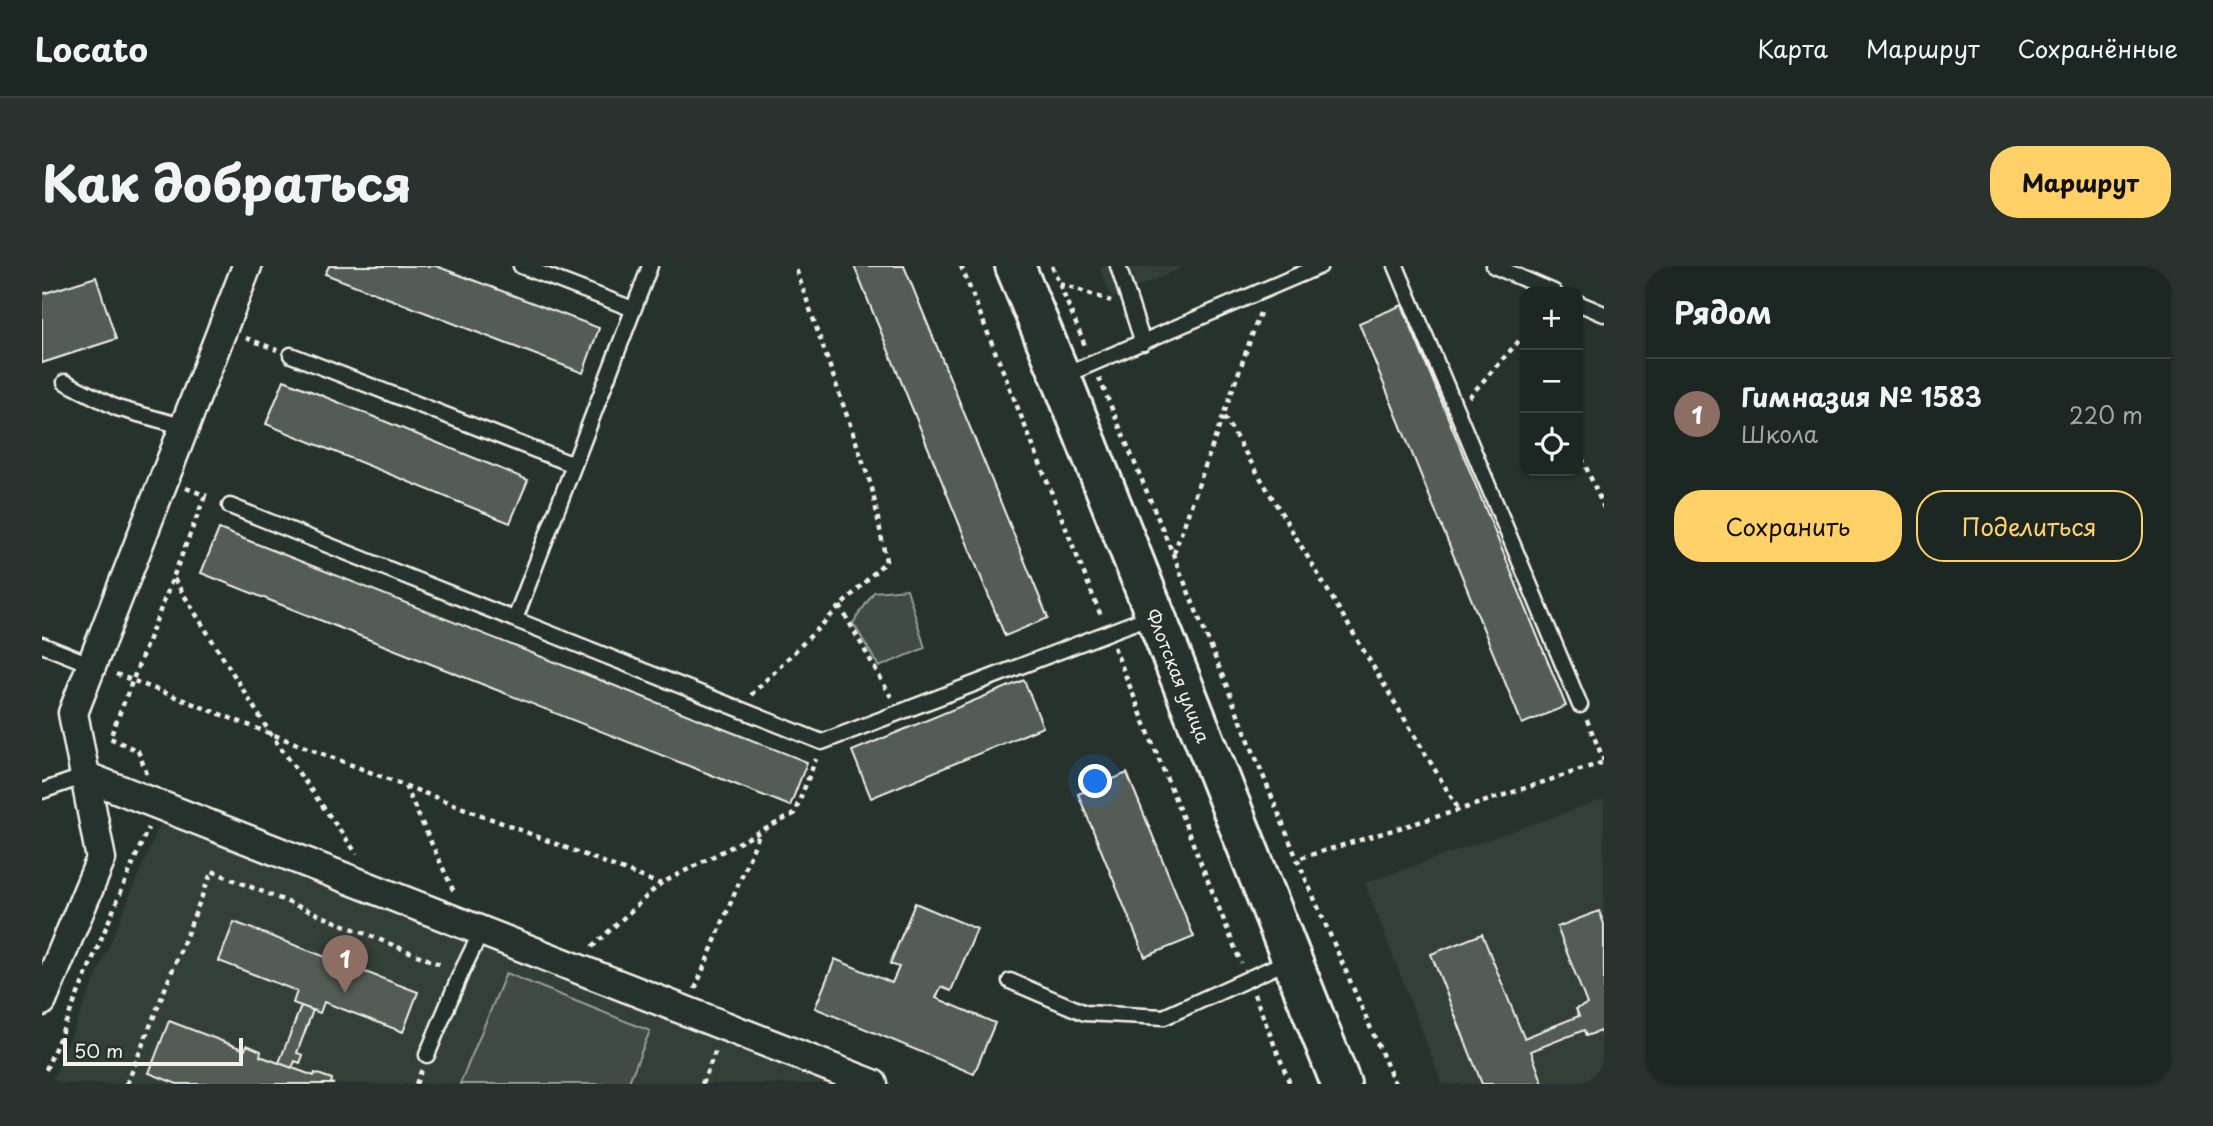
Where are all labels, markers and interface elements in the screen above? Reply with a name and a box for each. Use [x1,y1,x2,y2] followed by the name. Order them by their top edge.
[35,23,148,73] text: Locato
[1757,30,1828,66] text: Карта
[1866,30,1980,66] text: Маршрут
[2018,30,2178,66] text: Сохранённые
[42,145,412,219] text: Как добраться
[1990,146,2171,218] button: Маршрут
[1520,287,1583,476] map controls
[1520,287,1583,350] button: +
[1674,289,1772,334] text: Рядом
[1520,350,1583,413] button: −
[1741,377,1982,416] text: Гимназия № 1583
[1692,397,1703,432] text: 1
[2069,397,2143,432] text: 220 m
[1520,413,1583,476] button: locate
[1741,416,1818,451] text: Школа
[1674,490,1902,562] button: Сохранить
[1916,490,2143,562] button: Поделиться
[1140,604,1218,747] street label: Флотская улица
[1078,764,1112,798] your location
[322,935,368,993] pin: 1
[63,1035,243,1067] scale bar
[74,1036,123,1064] text: 50 m

